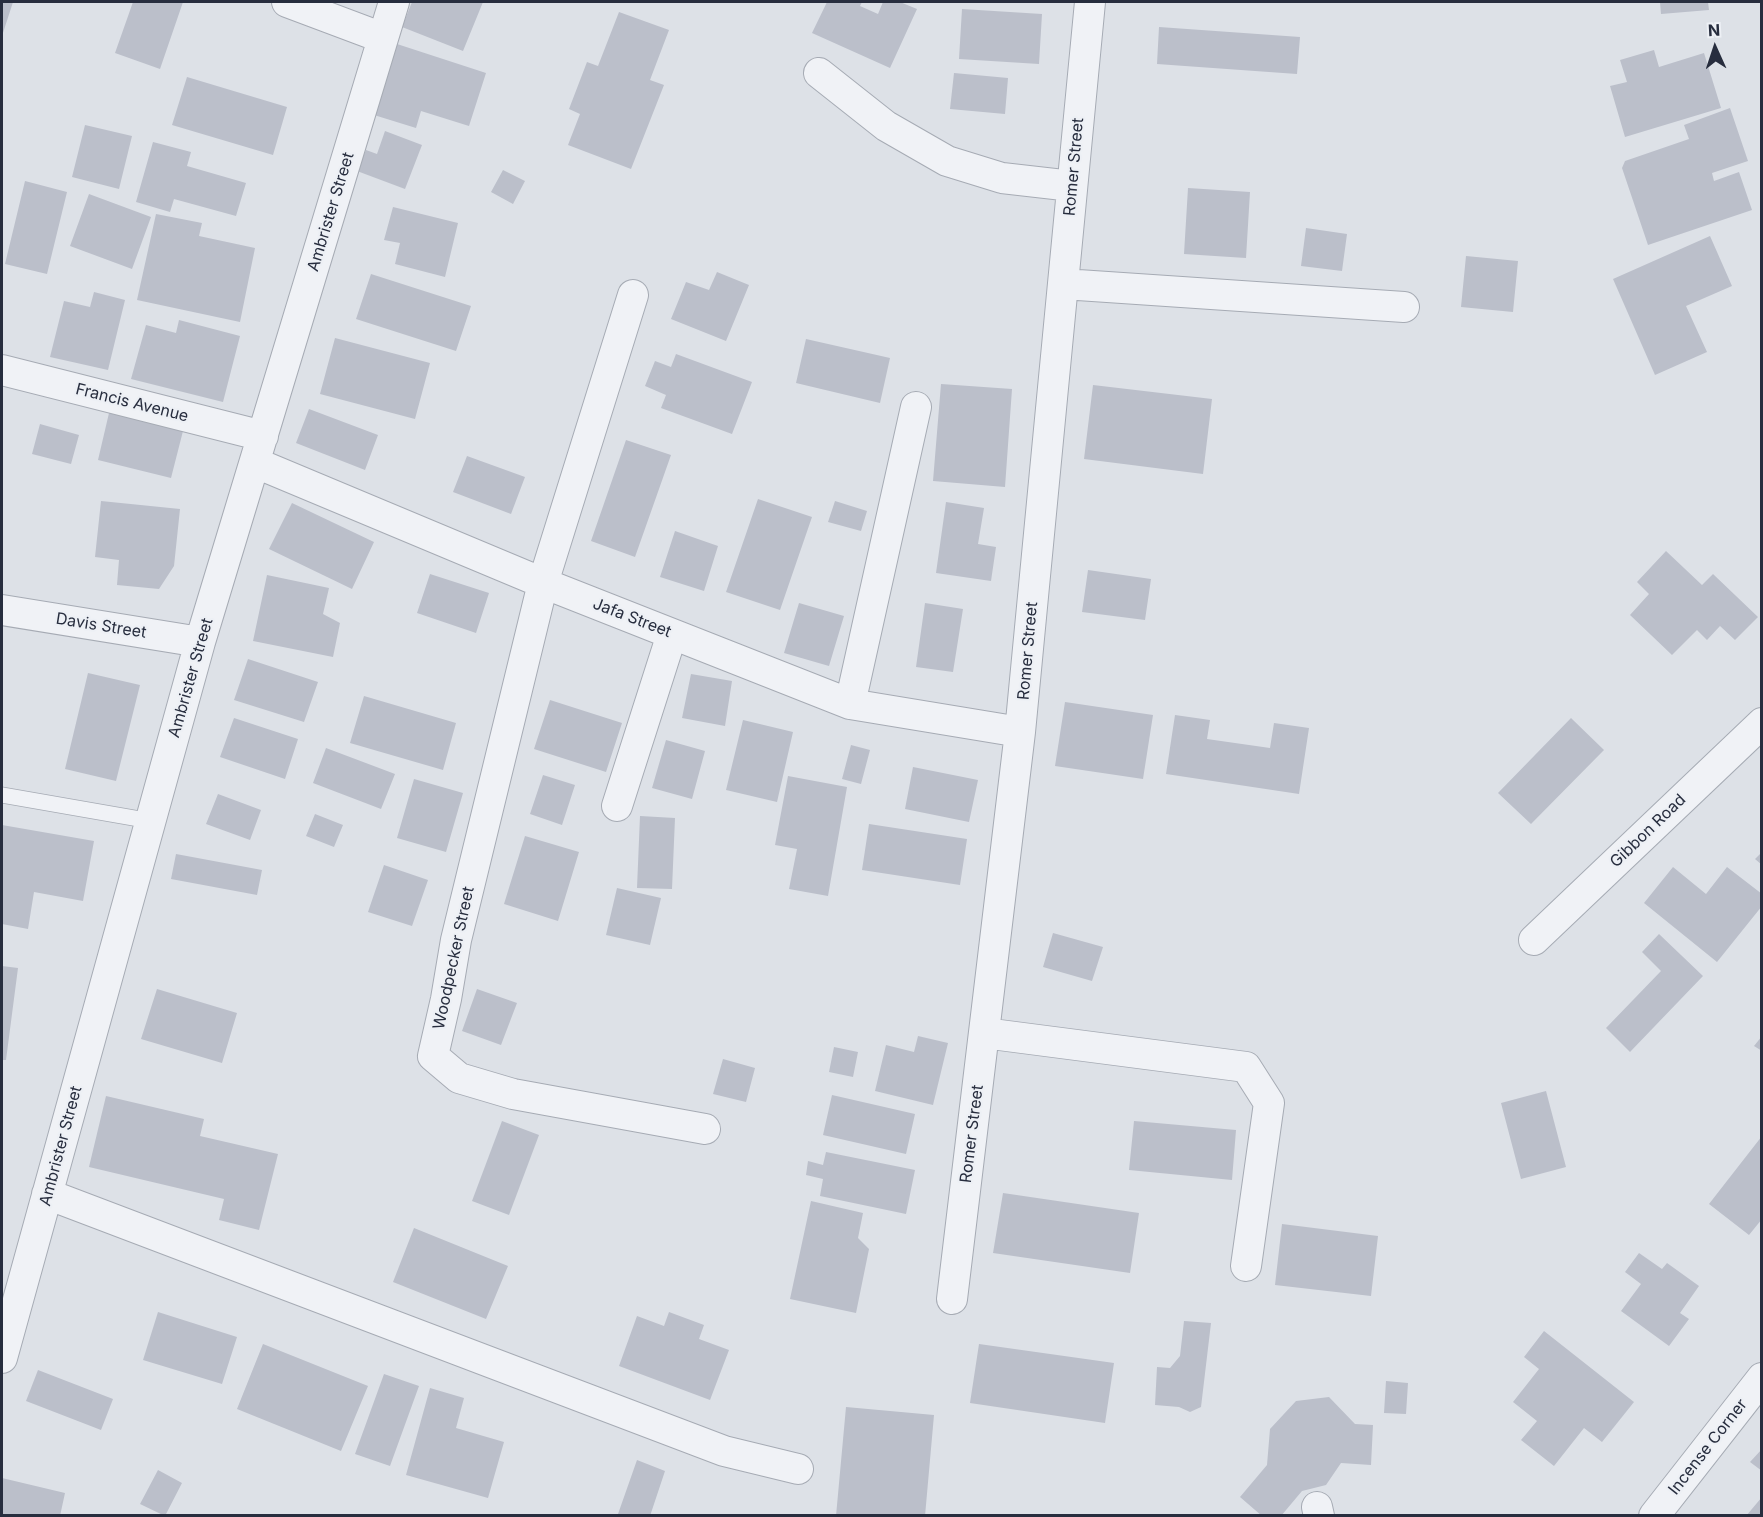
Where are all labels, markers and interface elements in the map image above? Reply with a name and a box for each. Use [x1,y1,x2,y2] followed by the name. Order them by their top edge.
[1685,18,1745,78] north arrow
[1707,20,1721,40] text: N
[1060,117,1088,217] street label: Romer Street
[304,150,358,274] street label: Ambrister Street
[74,380,190,426] street label: Francis Avenue
[590,594,674,642] street label: Jafa Street
[1014,601,1042,701] street label: Romer Street
[54,609,148,643] street label: Davis Street
[165,616,217,740] street label: Ambrister Street
[1606,790,1690,872] street label: Gibbon Road
[429,885,479,1031] street label: Woodpecker Street
[36,1084,86,1208] street label: Ambrister Street
[956,1084,988,1184] street label: Romer Street
[1665,1395,1751,1499] street label: Incense Corner

